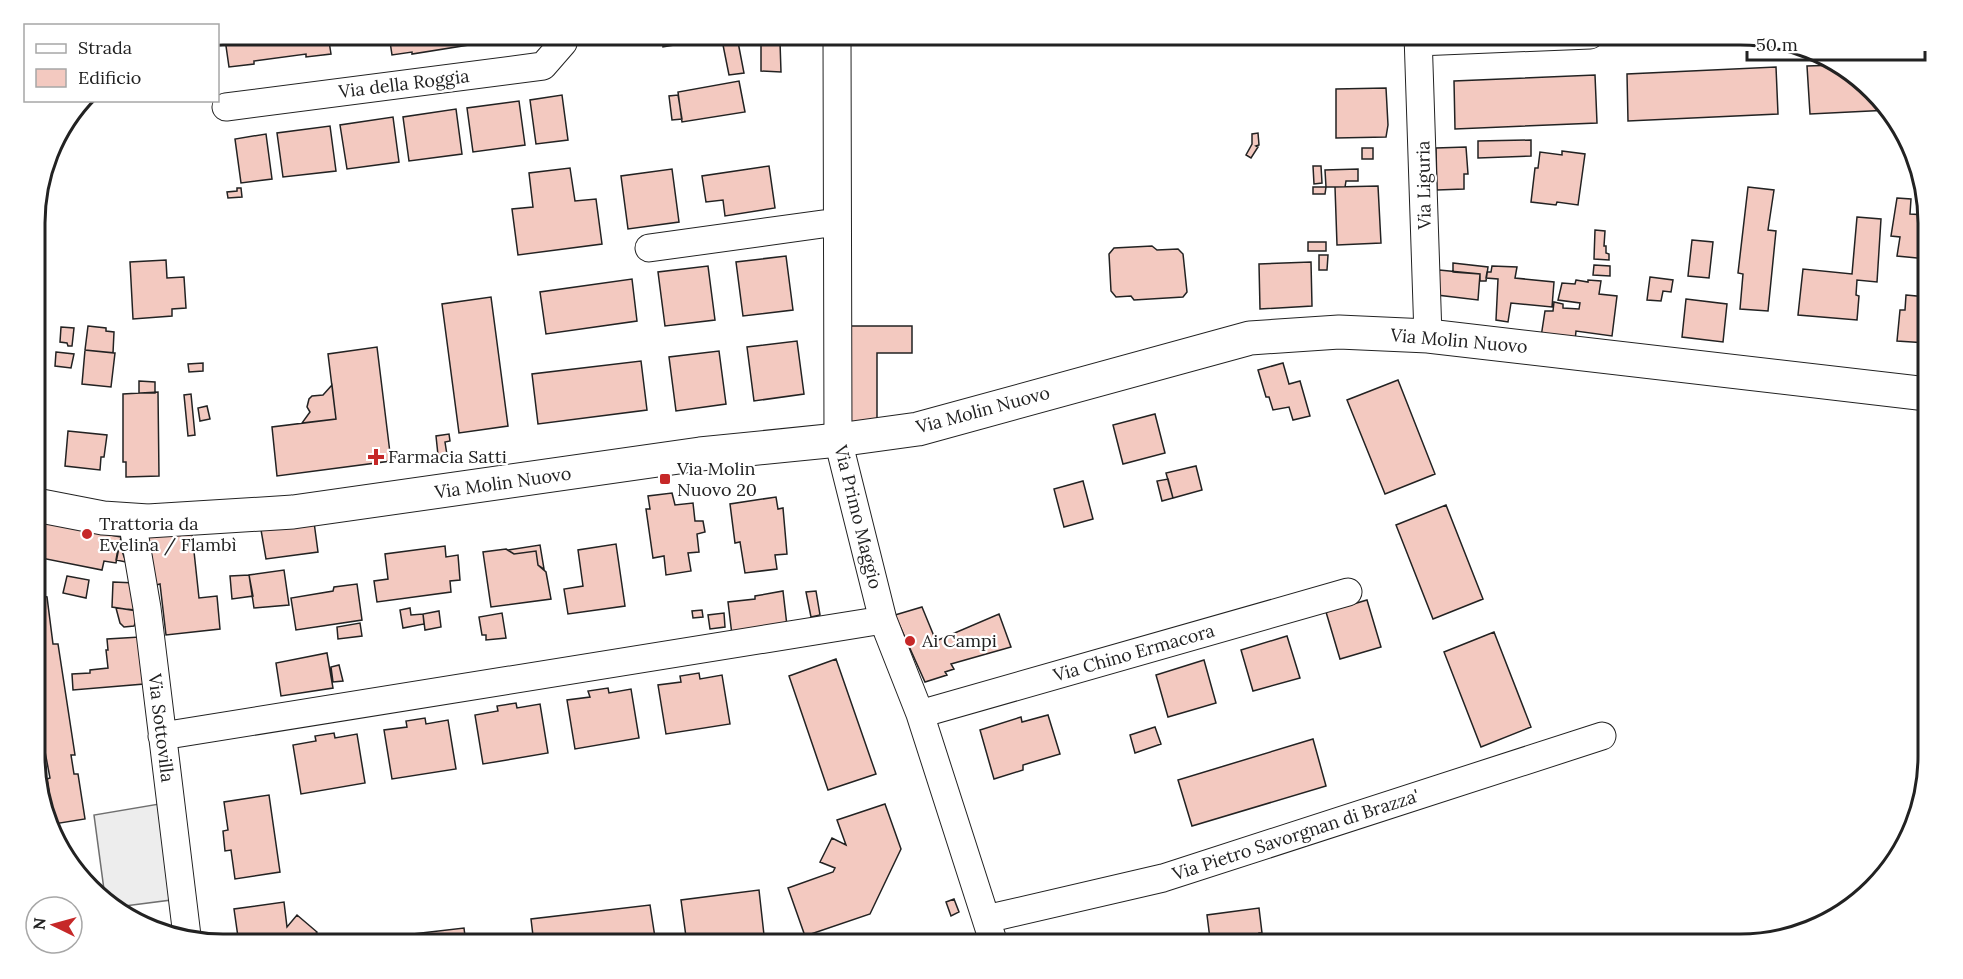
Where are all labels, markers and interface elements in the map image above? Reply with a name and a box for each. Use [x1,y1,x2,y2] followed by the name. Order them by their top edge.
[24,24,219,102] legend
[1747,24,1926,62] scale bar
[1756,33,1798,56] text: 50 m
[78,36,132,59] text: Strada
[336,64,470,103] street label: Via della Roggia
[78,66,141,89] text: Edificio
[1411,140,1436,231] street label: Via Liguria
[1389,323,1529,358] street label: Via Molin Nuovo
[912,381,1052,439] street label: Via Molin Nuovo
[829,442,887,591] street label: Via Primo Maggio
[388,445,507,468] place label: Farmacia Satti
[369,450,383,464] marker: Farmacia Satti
[676,457,757,501] place label: Via Molin Nuovo 20
[432,462,573,504] street label: Via Molin Nuovo
[658,472,672,486] marker: Via Molin Nuovo 20
[99,512,237,556] place label: Trattoria da Evelina / Flambì
[80,527,94,541] marker: Trattoria da Evelina / Flambì
[1050,619,1217,687] street label: Via Chino Ermacora
[921,629,997,652] place label: Ai Campi
[903,634,917,648] marker: Ai Campi
[143,671,180,783] street label: Via Sottovilla
[1169,784,1422,886] street label: Via Pietro Savorgnan di Brazza'
[24,895,84,955] north arrow
[29,917,50,931] text: N

